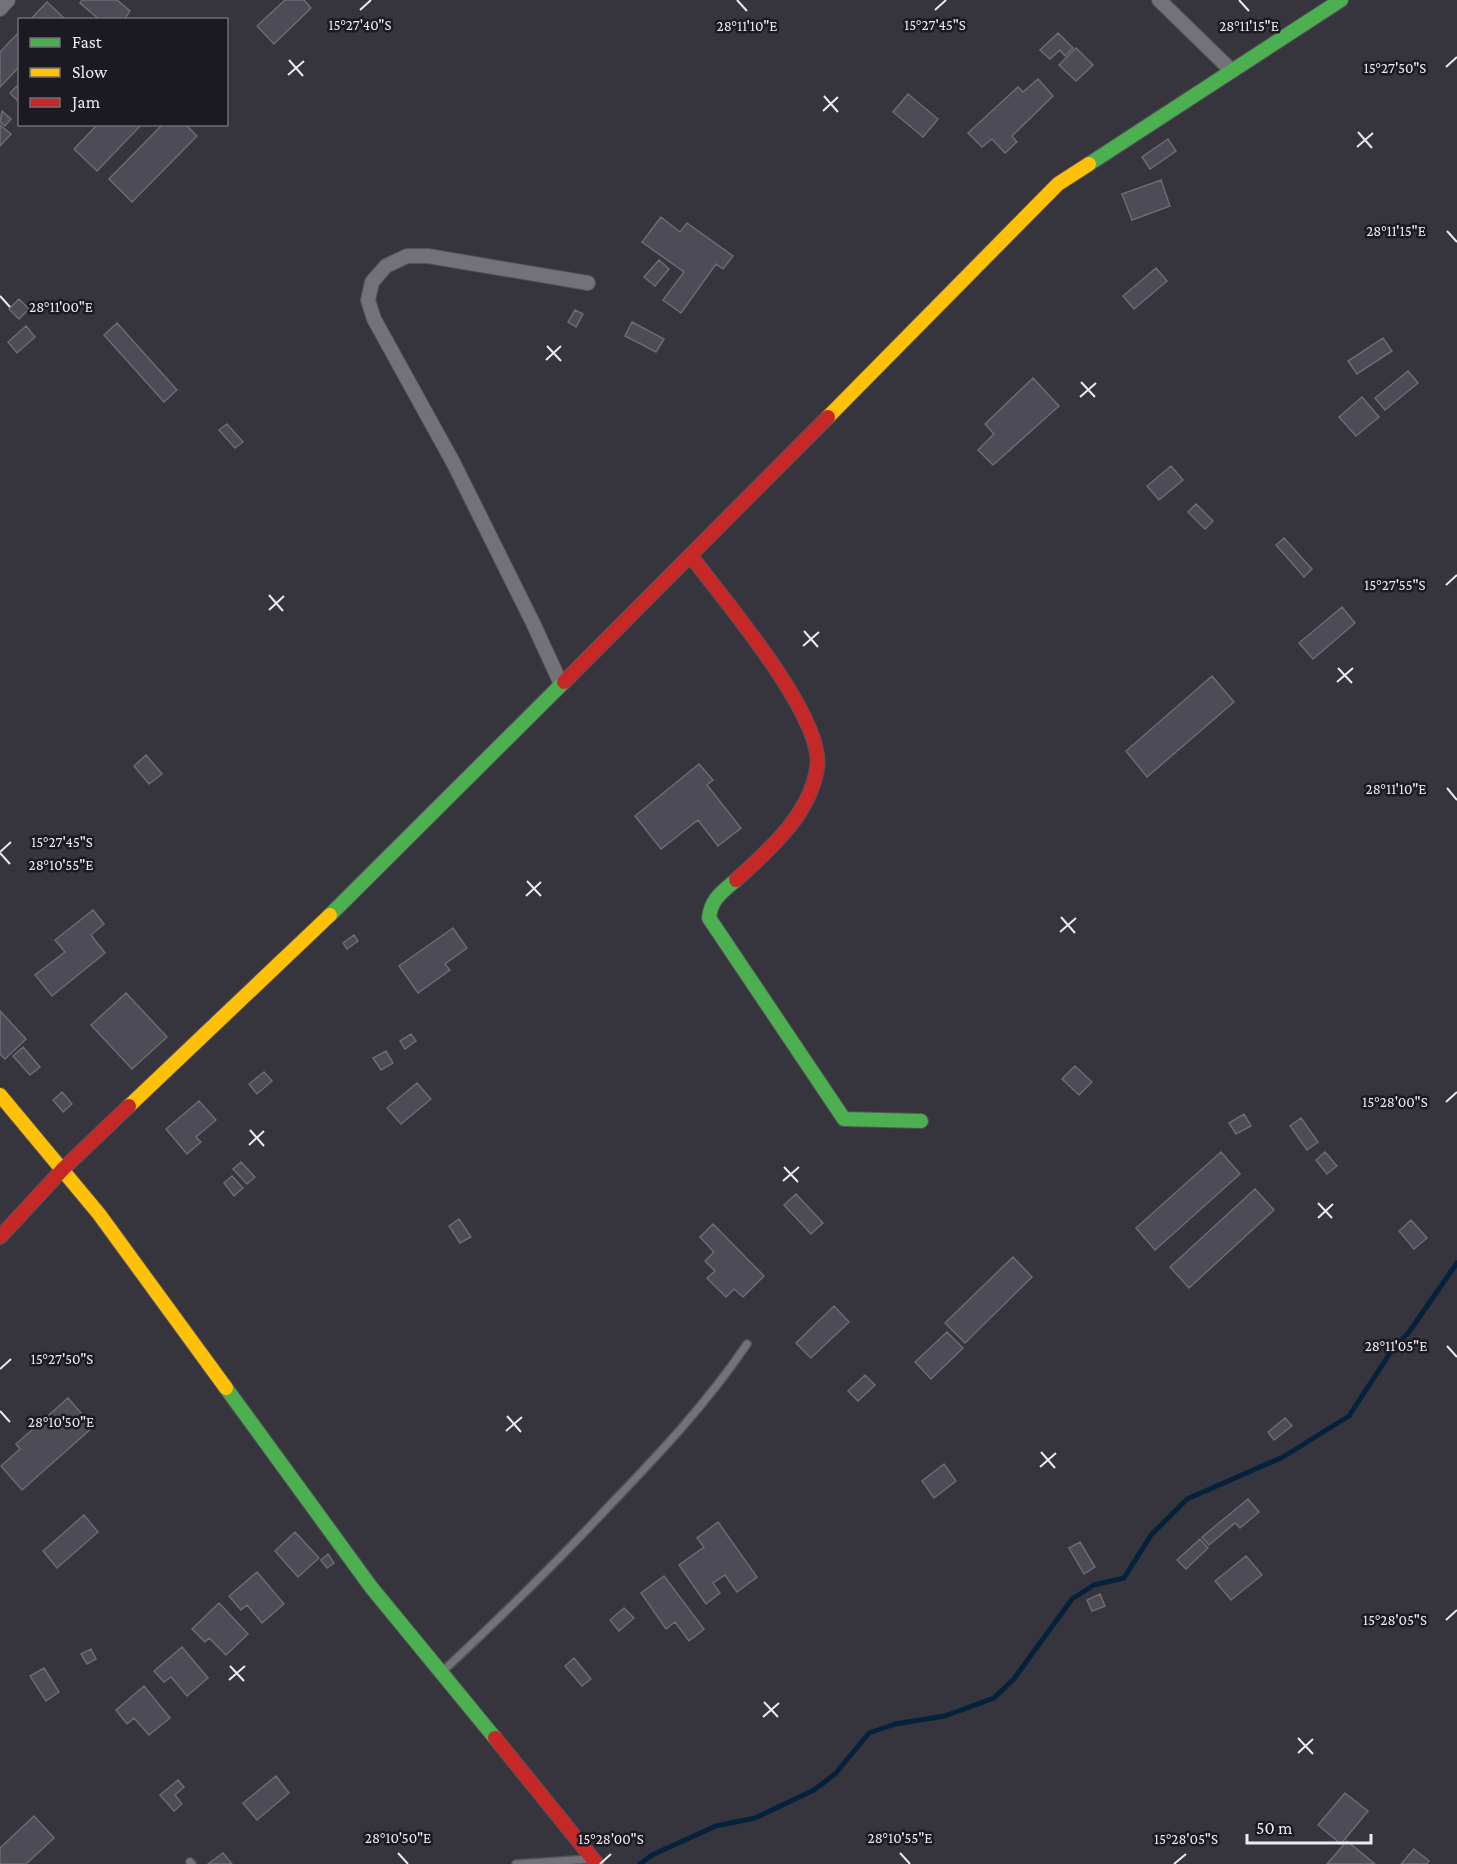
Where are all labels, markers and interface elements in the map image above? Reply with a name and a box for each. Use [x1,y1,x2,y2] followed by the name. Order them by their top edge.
[329,17,391,33] text: 15°27'40"S
[904,17,966,33] text: 15°27'45"S
[18,18,228,126] legend
[717,18,777,34] text: 28°11'10"E
[1219,18,1279,34] text: 28°11'15"E
[72,32,103,52] text: Fast
[1364,60,1426,76] text: 15°27'50"S
[72,62,108,82] text: Slow
[70,92,101,112] text: Jam
[1366,223,1426,239] text: 28°11'15"E
[29,299,93,315] text: 28°11'00"E
[1364,577,1426,593] text: 15°27'55"S
[1366,781,1426,797] text: 28°11'10"E
[31,834,93,850] text: 15°27'45"S
[29,857,93,873] text: 28°10'55"E
[1362,1094,1428,1110] text: 15°28'00"S
[1365,1338,1427,1354] text: 28°11'05"E
[31,1351,93,1367] text: 15°27'50"S
[28,1414,94,1430] text: 28°10'50"E
[1363,1612,1427,1628] text: 15°28'05"S
[1247,1807,1372,1845] scale bar
[1256,1818,1293,1838] text: 50 m
[365,1830,431,1846] text: 28°10'50"E
[868,1830,932,1846] text: 28°10'55"E
[578,1831,644,1847] text: 15°28'00"S
[1154,1831,1218,1847] text: 15°28'05"S

